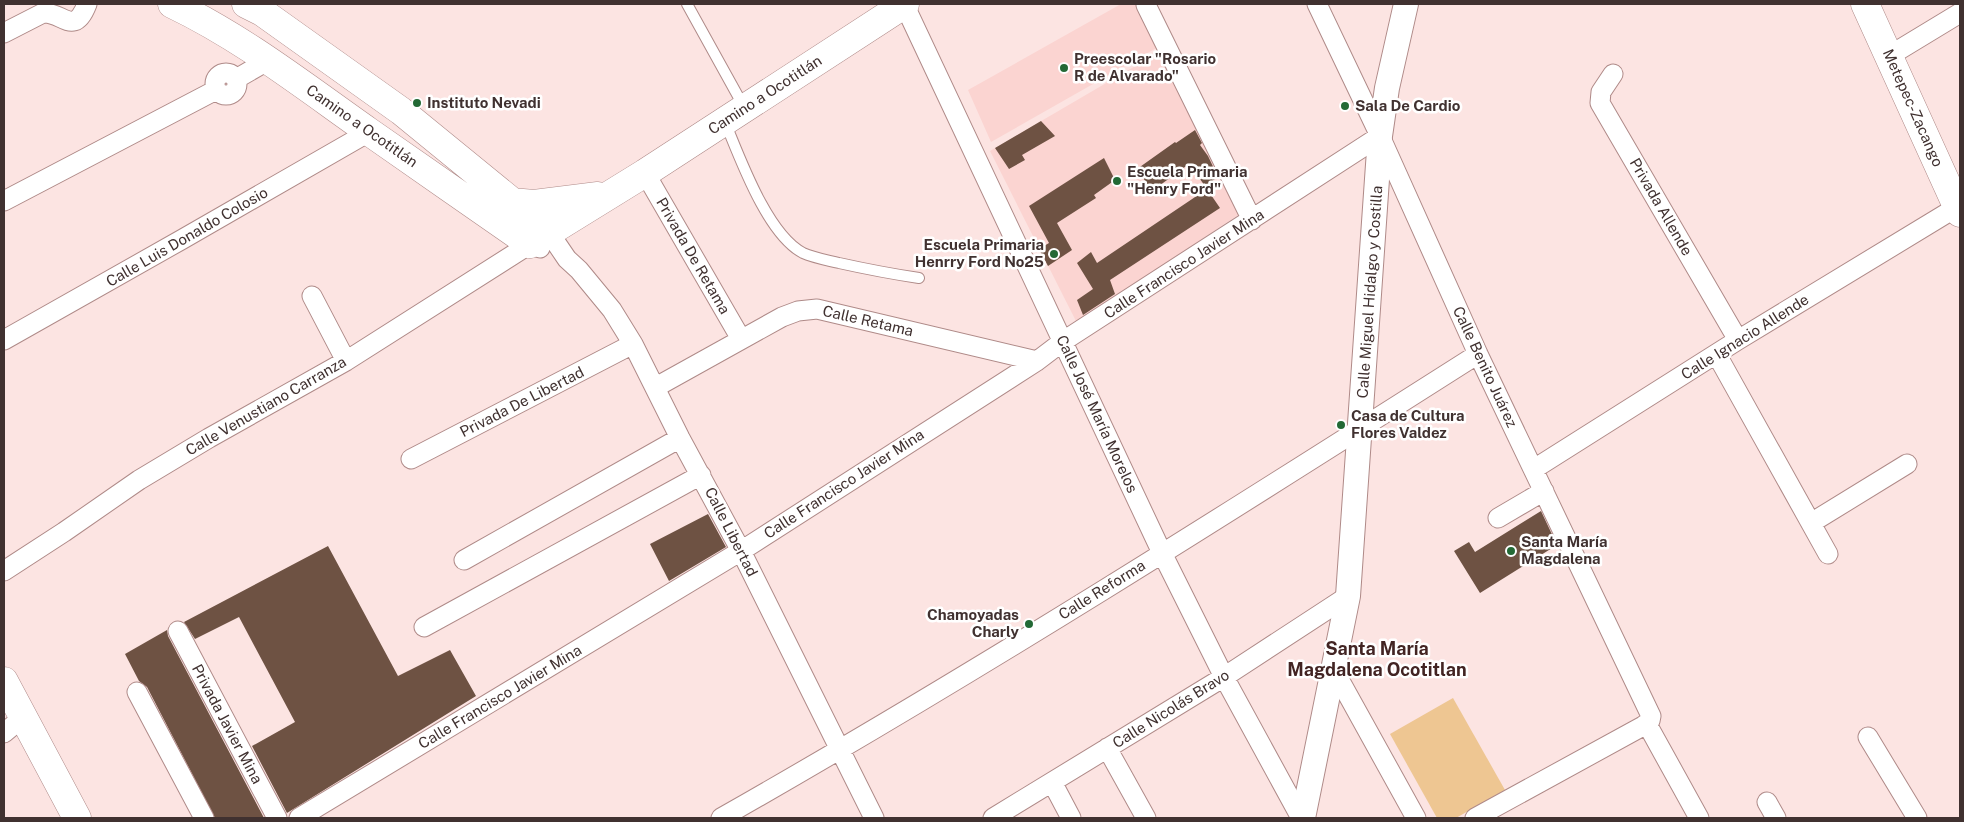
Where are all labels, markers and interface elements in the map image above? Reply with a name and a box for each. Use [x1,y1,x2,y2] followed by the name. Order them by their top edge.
[1880,46,1947,169] street label: Metepec-Zacango
[1074,50,1216,84] place label: Preescolar "Rosario R de Alvarado"
[705,52,825,138] street label: Camino a Ocotitlán
[1058,62,1070,74] marker: Preescolar "Rosario R de Alvarado"
[303,81,421,170] street label: Camino a Ocotitlán
[427,94,541,111] place label: Instituto Nevadi
[411,97,423,109] marker: Instituto Nevadi
[1355,97,1461,114] place label: Sala De Cardio
[1339,100,1351,112] marker: Sala De Cardio
[1627,155,1696,258] street label: Privada Allende
[1127,163,1247,197] place label: Escuela Primaria "Henry Ford"
[1111,175,1123,187] marker: Escuela Primaria "Henry Ford"
[103,183,270,290] street label: Calle Luis Donaldo Colosio
[1354,185,1385,399] street label: Calle Miguel Hidalgo y Costilla
[653,195,734,317] street label: Privada De Retama
[1101,205,1267,322] street label: Calle Francisco Javier Mina
[915,236,1044,270] place label: Escuela Primaria Henrry Ford No25
[1048,248,1060,260] marker: Escuela Primaria Henrry Ford No25
[1678,290,1812,383] street label: Calle Ignacio Allende
[821,302,915,339] street label: Calle Retama
[1450,303,1521,430] street label: Calle Benito Juárez
[1053,332,1142,495] street label: Calle José María Morelos
[183,353,349,459] street label: Calle Venustiano Carranza
[457,363,587,440] street label: Privada De Libertad
[1351,407,1465,441] place label: Casa de Cultura Flores Valdez
[1335,419,1347,431] marker: Casa de Cultura Flores Valdez
[761,425,927,542] street label: Calle Francisco Javier Mina
[702,484,761,579] street label: Calle Libertad
[1521,533,1607,567] place label: Santa María Magdalena
[1505,545,1517,557] marker: Santa María Magdalena
[1055,556,1148,623] street label: Calle Reforma
[927,606,1020,640] place label: Chamoyadas Charly
[1023,618,1035,630] marker: Chamoyadas Charly
[1287,638,1467,680] district label: Santa María Magdalena Ocotitlan
[415,641,584,752] street label: Calle Francisco Javier Mina
[189,661,266,786] street label: Privada Javier Mina
[1109,666,1232,751] street label: Calle Nicolás Bravo

